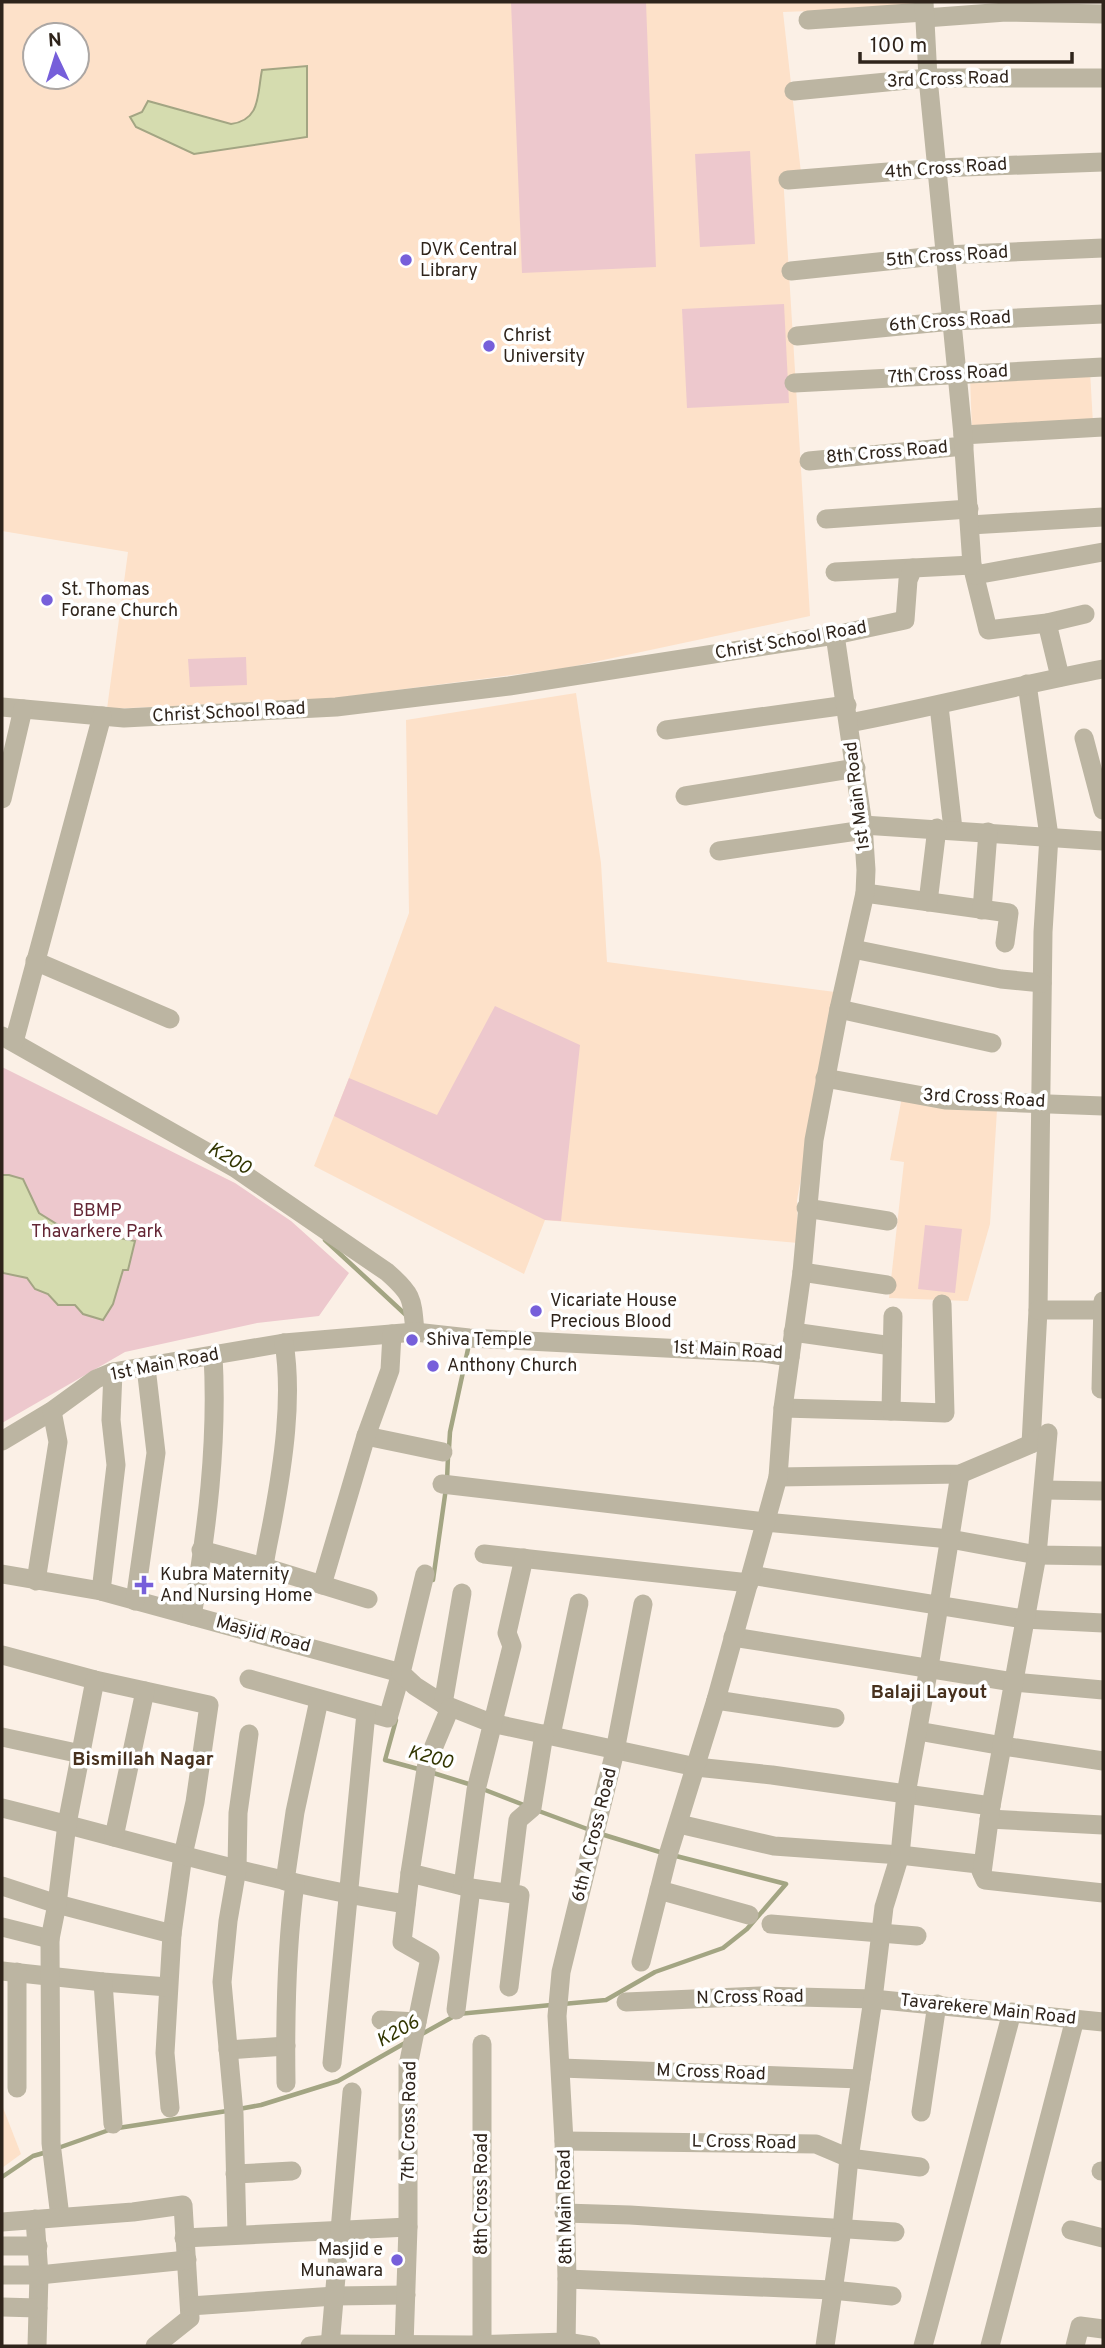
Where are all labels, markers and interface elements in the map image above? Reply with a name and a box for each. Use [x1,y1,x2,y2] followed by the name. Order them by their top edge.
[21,21,91,91] north arrow
[860,21,1072,65] scale bar
[47,29,63,53] text: N
[870,33,927,60] text: 100 m
[886,66,1010,94] street label: 3rd Cross Road
[884,153,1008,185] street label: 4th Cross Road
[420,239,517,283] place label: DVK Central Library
[885,241,1009,273] street label: 5th Cross Road
[398,252,414,268] marker: DVK Central Library
[888,306,1012,338] street label: 6th Cross Road
[503,325,585,369] place label: Christ University
[481,338,497,354] marker: Christ University
[887,360,1009,390] street label: 7th Cross Road
[825,436,949,470] street label: 8th Cross Road
[61,579,178,623] place label: St. Thomas Forane Church
[39,592,55,608] marker: St. Thomas Forane Church
[713,616,869,666] street label: Christ School Road
[152,697,306,729] street label: Christ School Road
[840,740,876,852] street label: 1st Main Road
[922,1084,1046,1114] street label: 3rd Cross Road
[203,1137,255,1181] water label: K200
[31,1200,163,1244] park label: BBMP Thavarkere Park
[550,1290,677,1334] place label: Vicariate House Precious Blood
[528,1303,544,1319] marker: Vicariate House Precious Blood
[426,1329,532,1352] place label: Shiva Temple
[404,1332,420,1348] marker: Shiva Temple
[673,1337,783,1365] street label: 1st Main Road
[109,1343,221,1387] street label: 1st Main Road
[447,1355,577,1378] place label: Anthony Church
[425,1358,441,1374] marker: Anthony Church
[160,1564,312,1608] place label: Kubra Maternity And Nursing Home
[134,1575,154,1595] marker: Kubra Maternity And Nursing Home
[213,1611,313,1659] street label: Masjid Road
[871,1681,987,1705] district label: Balaji Layout
[405,1741,456,1776] water label: K200
[72,1748,214,1772] district label: Bismillah Nagar
[567,1766,623,1904] street label: 6th A Cross Road
[696,1986,804,2010] street label: N Cross Road
[899,1989,1077,2031] street label: Tavarekere Main Road
[372,2010,424,2053] water label: K206
[656,2060,766,2086] street label: M Cross Road
[397,2061,423,2181] street label: 7th Cross Road
[691,2131,797,2155] street label: L Cross Road
[471,2133,494,2255] street label: 8th Cross Road
[553,2149,579,2265] street label: 8th Main Road
[300,2239,383,2283] place label: Masjid e Munawara
[389,2252,405,2268] marker: Masjid e Munawara

